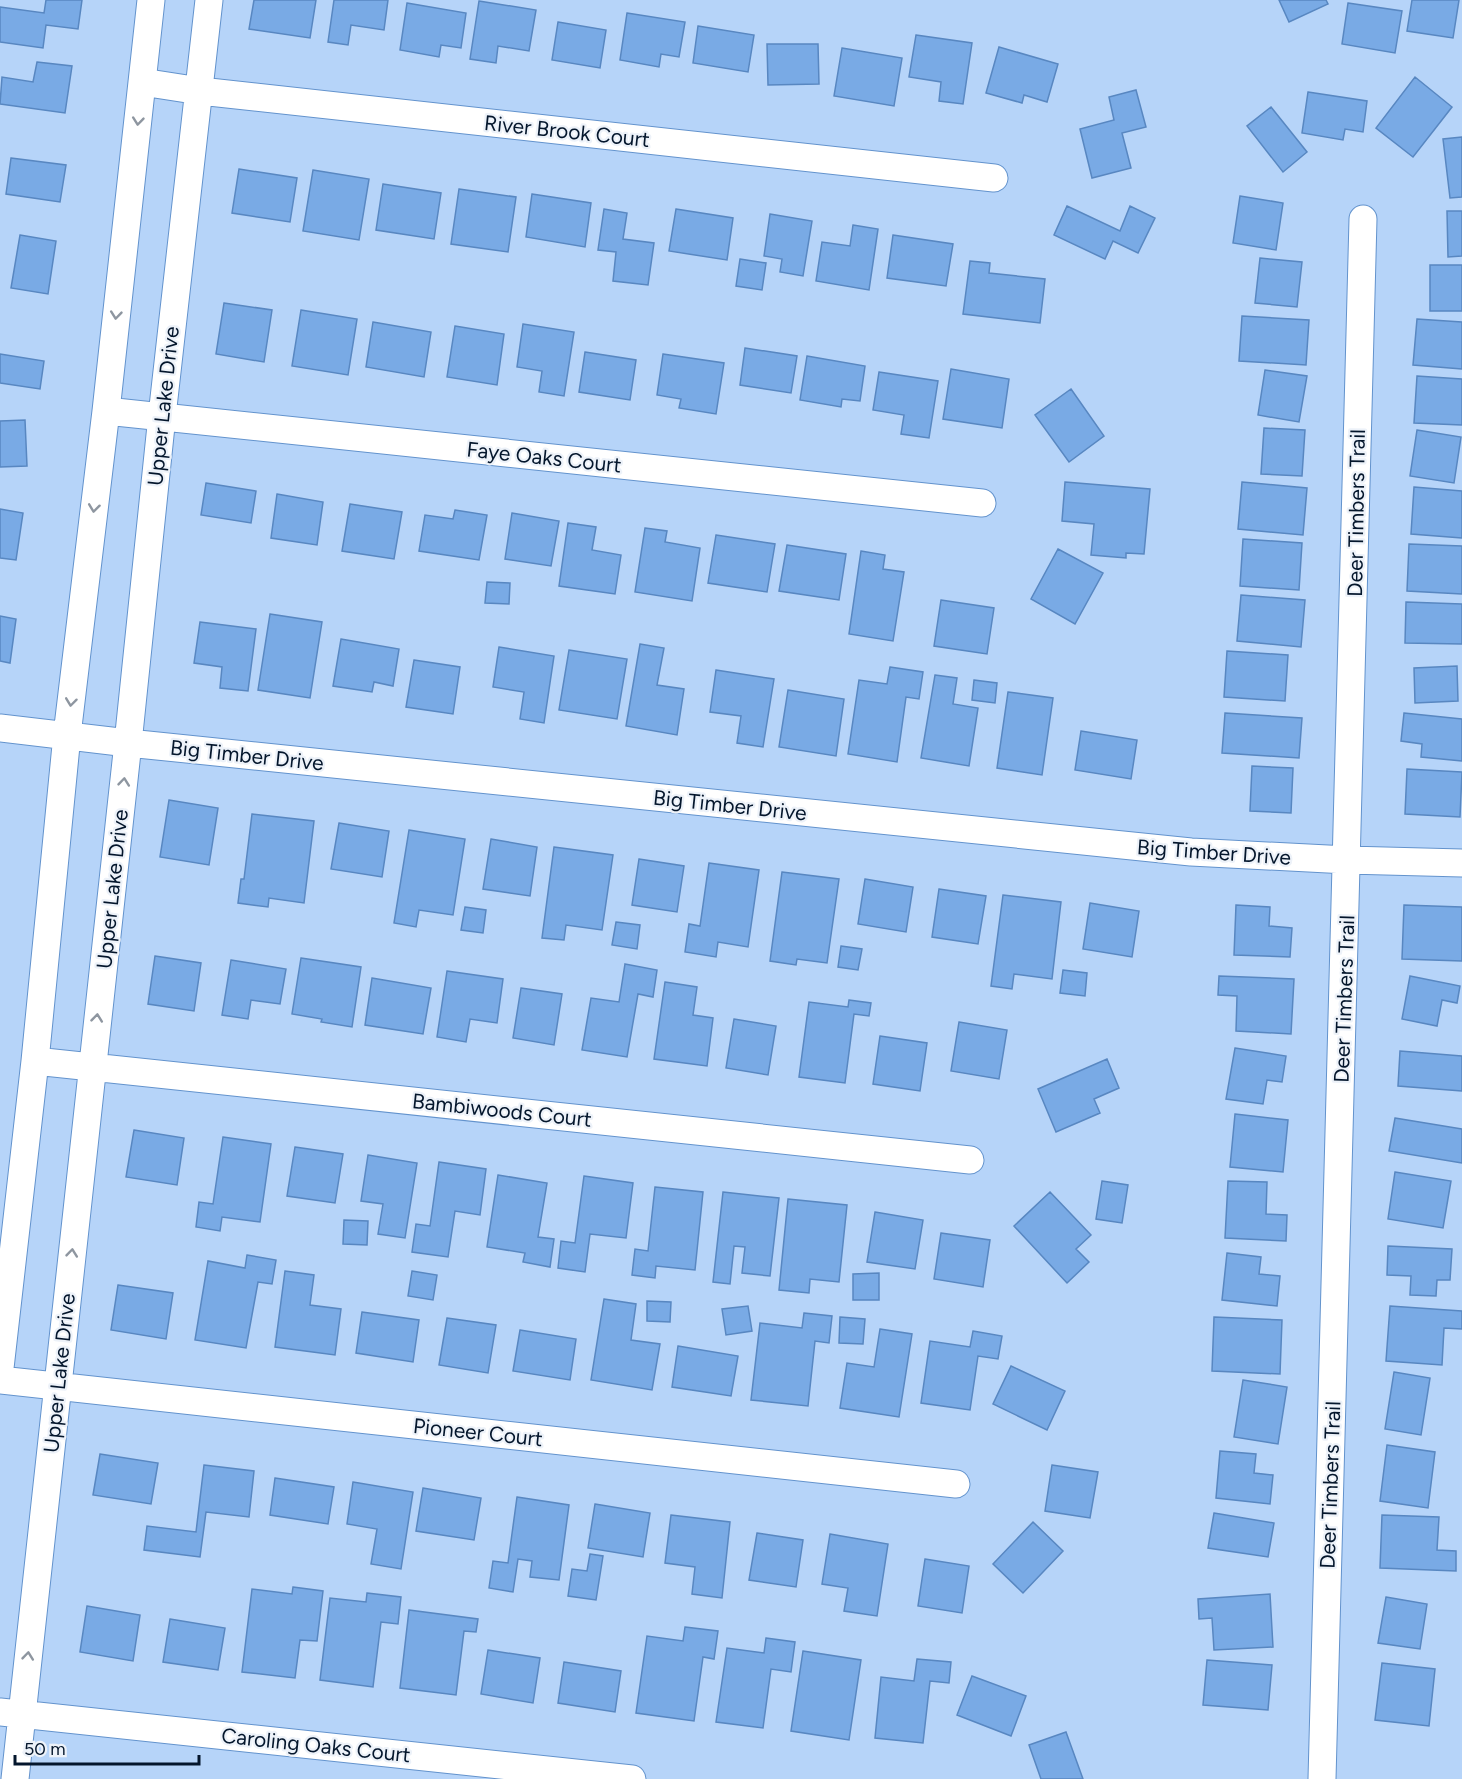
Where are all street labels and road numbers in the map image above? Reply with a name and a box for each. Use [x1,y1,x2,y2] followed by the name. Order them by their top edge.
[483,110,651,152] street label: River Brook Court
[142,325,184,487] street label: Upper Lake Drive
[1342,429,1370,597] street label: Deer Timbers Trail
[465,436,623,478] street label: Faye Oaks Court
[169,735,325,775] street label: Big Timber Drive
[652,785,808,825] street label: Big Timber Drive
[91,808,133,970] street label: Upper Lake Drive
[1136,834,1292,870] street label: Big Timber Drive
[1329,915,1359,1083] street label: Deer Timbers Trail
[411,1088,593,1132] street label: Bambiwoods Court
[38,1292,80,1454] street label: Upper Lake Drive
[1315,1401,1345,1569] street label: Deer Timbers Trail
[412,1413,544,1451] street label: Pioneer Court
[220,1723,412,1767] street label: Caroling Oaks Court

